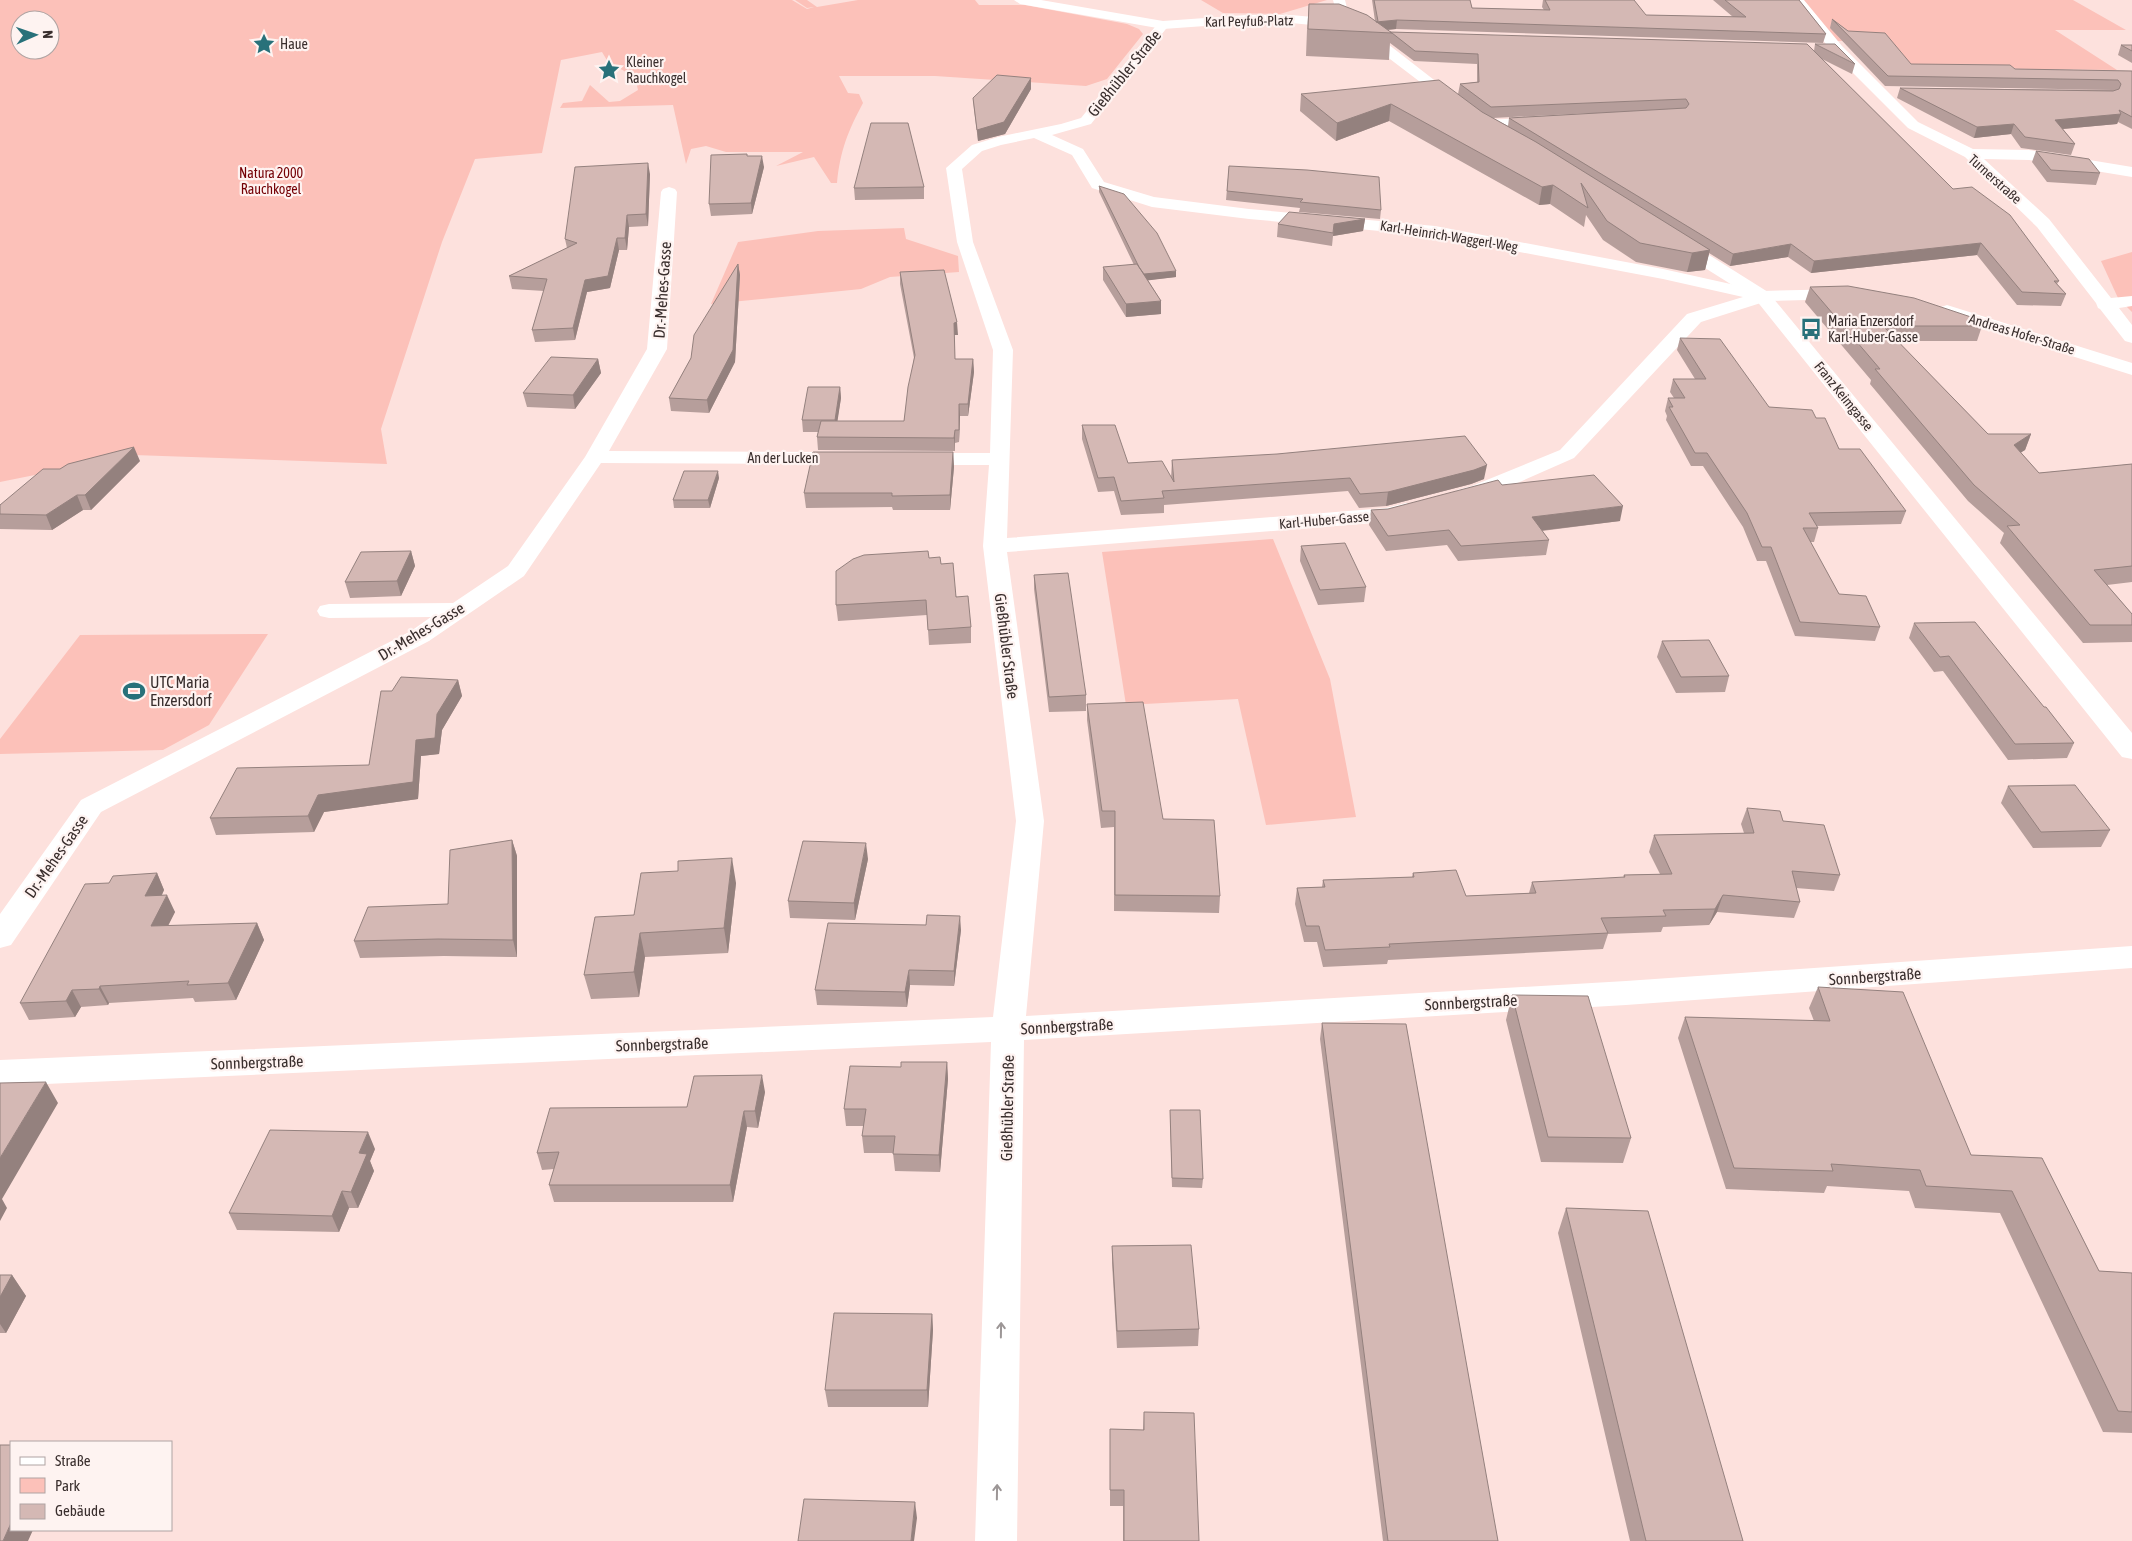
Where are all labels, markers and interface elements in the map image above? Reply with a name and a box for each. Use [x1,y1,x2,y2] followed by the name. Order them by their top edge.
[10,10,60,60] north arrow
[1205,12,1293,30] street label: Karl Peyfuß-Platz
[1084,26,1164,120] street label: Gießhübler Straße
[40,30,56,39] text: N
[251,31,277,57] place icon: Haue
[280,36,308,52] place label: Haue
[626,54,687,86] place label: Kleiner Rauchkogel
[596,57,622,83] place icon: Kleiner Rauchkogel
[1965,151,2025,207] street label: Turnerstraße
[239,165,303,197] park label: Natura 2000 Rauchkogel
[1379,217,1519,255] street label: Karl-Heinrich-Waggerl-Weg
[650,241,674,339] street label: Dr.-Mehes-Gasse
[1967,310,2077,358] street label: Andreas Hofer-Straße
[1828,313,1918,345] place label: Maria Enzersdorf Karl-Huber-Gasse
[1798,316,1824,342] bus stop icon: Maria Enzersdorf Karl-Huber-Gasse
[1811,358,1877,434] street label: Franz Keimgasse
[748,450,819,466] street label: An der Lucken
[1278,508,1370,532] street label: Karl-Huber-Gasse
[992,592,1022,700] street label: Gießhübler Straße
[375,598,467,664] street label: Dr.-Mehes-Gasse
[150,673,212,709] place label: UTC Maria Enzersdorf
[121,678,147,704] sports icon: UTC Maria Enzersdorf
[21,811,91,901] street label: Dr.-Mehes-Gasse
[1828,964,1922,989] street label: Sonnbergstraße
[1424,991,1518,1014] street label: Sonnbergstraße
[1020,1015,1114,1038] street label: Sonnbergstraße
[615,1033,709,1056] street label: Sonnbergstraße
[210,1051,304,1074] street label: Sonnbergstraße
[997,1055,1017,1161] street label: Gießhübler Straße
[996,1322,1006,1338] one-way arrow
[10,1441,172,1531] legend
[55,1452,91,1469] text: Straße
[55,1477,80,1494] text: Park
[993,1485,1002,1501] one-way arrow
[55,1502,105,1519] text: Gebäude

